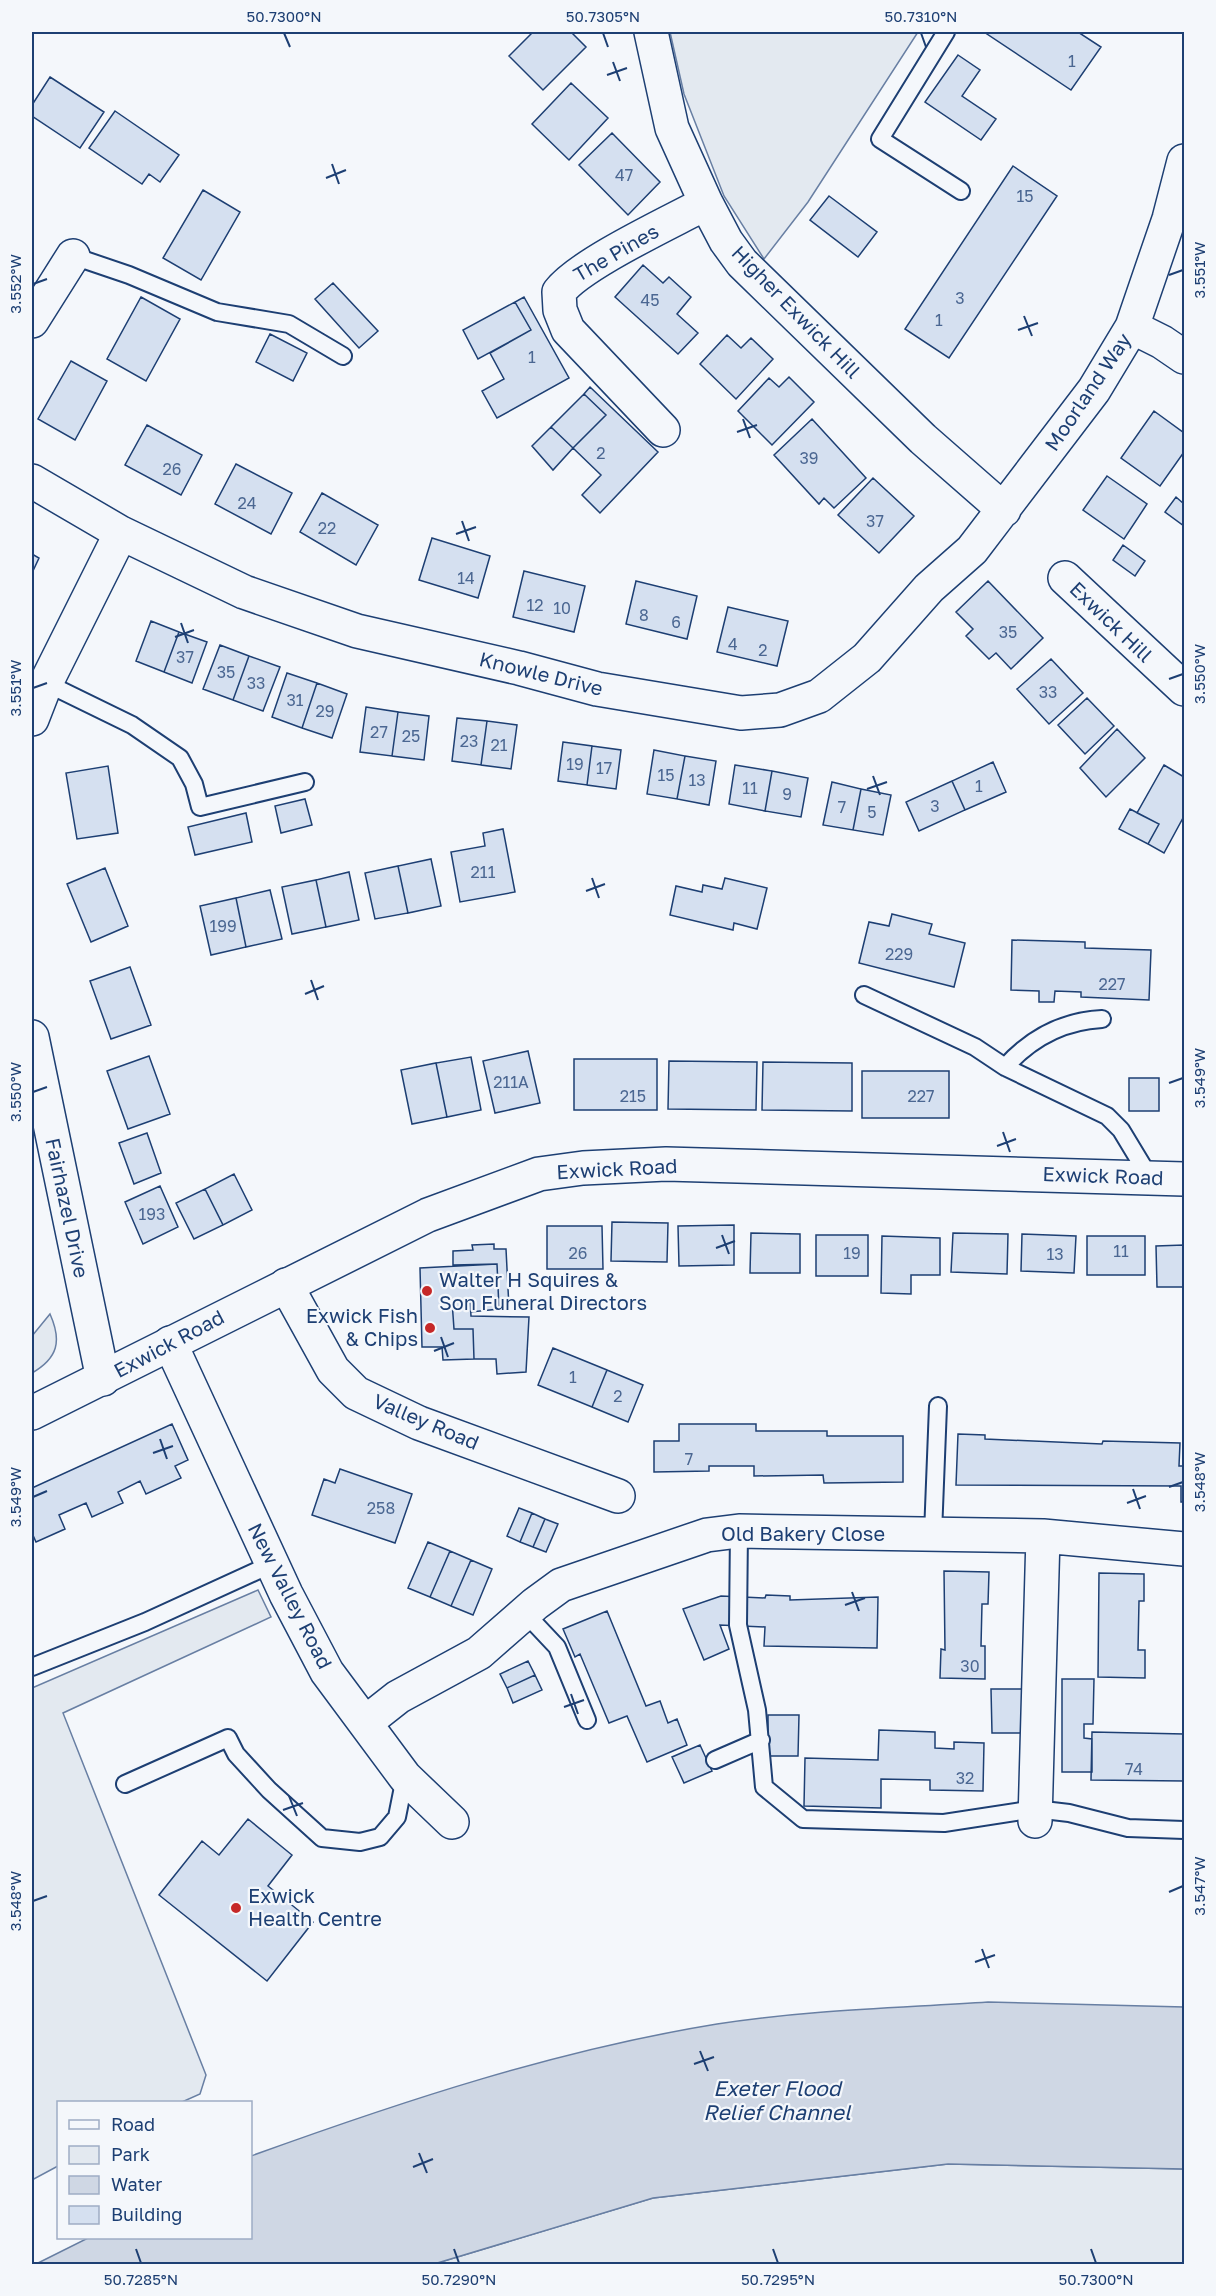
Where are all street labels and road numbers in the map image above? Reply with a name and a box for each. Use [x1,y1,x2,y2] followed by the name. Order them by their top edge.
[569,218,662,286] street label: The Pines
[727,240,866,383] street label: Higher Exwick Hill
[1039,328,1135,455] street label: Moorland Way
[1065,576,1158,667] street label: Exwick Hill
[477,646,606,700] street label: Knowle Drive
[41,1136,95,1280] street label: Fairhazel Drive
[556,1153,678,1183] street label: Exwick Road
[1042,1161,1164,1189] street label: Exwick Road
[109,1304,228,1382] street label: Exwick Road
[370,1388,483,1454] street label: Valley Road
[244,1519,338,1672] street label: New Valley Road
[721,1521,885,1545] street label: Old Bakery Close

